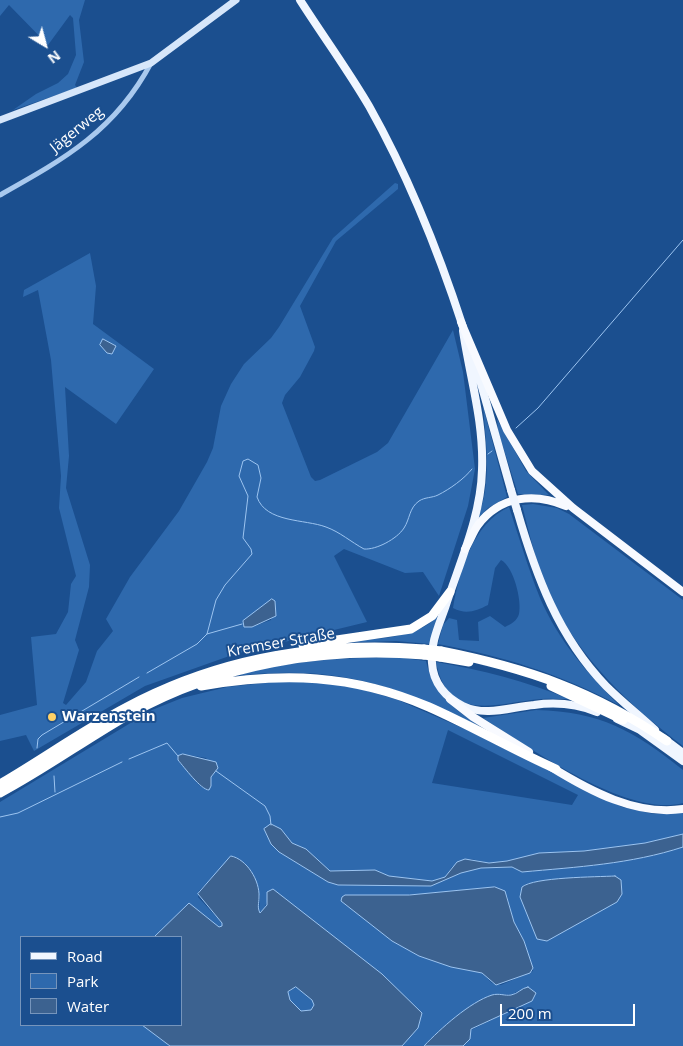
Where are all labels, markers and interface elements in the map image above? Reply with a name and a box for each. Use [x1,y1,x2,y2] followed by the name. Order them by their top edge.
[20,20,70,70] north arrow
[44,46,65,68] text: N
[47,103,107,157] street label: Jägerweg
[226,625,336,661] street label: Kremser Straße
[62,708,156,726] place label: Warzenstein
[46,711,58,723] marker: Warzenstein
[20,936,182,1026] legend
[67,946,103,966] text: Road
[67,971,98,991] text: Park
[503,994,638,1026] scale bar
[67,996,109,1016] text: Water
[508,1003,552,1023] text: 200 m

